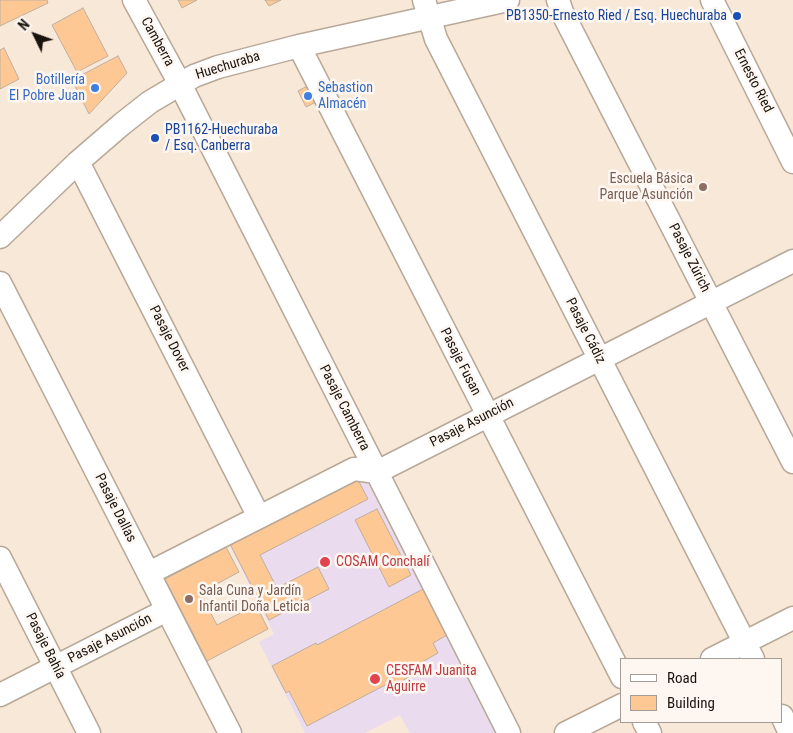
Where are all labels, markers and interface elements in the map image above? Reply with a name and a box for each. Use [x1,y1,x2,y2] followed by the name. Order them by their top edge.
[506,8,727,24] place label: PB1350-Ernesto Ried / Esq. Huechuraba
[10,10,60,60] north arrow
[731,10,743,22] marker: PB1350-Ernesto Ried / Esq. Huechuraba
[137,14,177,70] street label: Camberra
[15,16,33,34] text: N
[730,46,776,116] street label: Ernesto Ried
[194,48,262,84] street label: Huechuraba
[9,72,85,104] place label: Botillería El Pobre Juan
[318,80,373,112] place label: Sebastion Almacén
[89,82,101,94] marker: Botillería El Pobre Juan
[302,90,314,102] marker: Sebastion Almacén
[165,122,278,154] place label: PB1162-Huechuraba / Esq. Canberra
[149,132,161,144] marker: PB1162-Huechuraba / Esq. Canberra
[599,171,693,203] place label: Escuela Básica Parque Asunción
[697,181,709,193] marker: Escuela Básica Parque Asunción
[664,221,714,295] street label: Pasaje Zúrich
[561,295,609,367] street label: Pasaje Cádiz
[145,303,193,375] street label: Pasaje Dover
[436,325,484,399] street label: Pasaje Fusan
[315,362,373,454] street label: Pasaje Camberra
[427,395,517,451] street label: Pasaje Asunción
[91,471,139,545] street label: Pasaje Dallas
[336,554,430,570] place label: COSAM Conchalí
[318,555,332,569] marker: COSAM Conchalí
[199,583,310,616] place label: Sala Cuna y Jardín Infantil Doña Leticia
[183,593,195,605] marker: Sala Cuna y Jardín Infantil Doña Leticia
[21,610,69,682] street label: Pasaje Bahía
[65,611,155,667] street label: Pasaje Asunción
[620,658,783,723] legend
[386,663,477,696] place label: CESFAM Juanita Aguirre
[667,669,697,687] text: Road
[368,672,382,686] marker: CESFAM Juanita Aguirre
[667,694,715,712] text: Building

